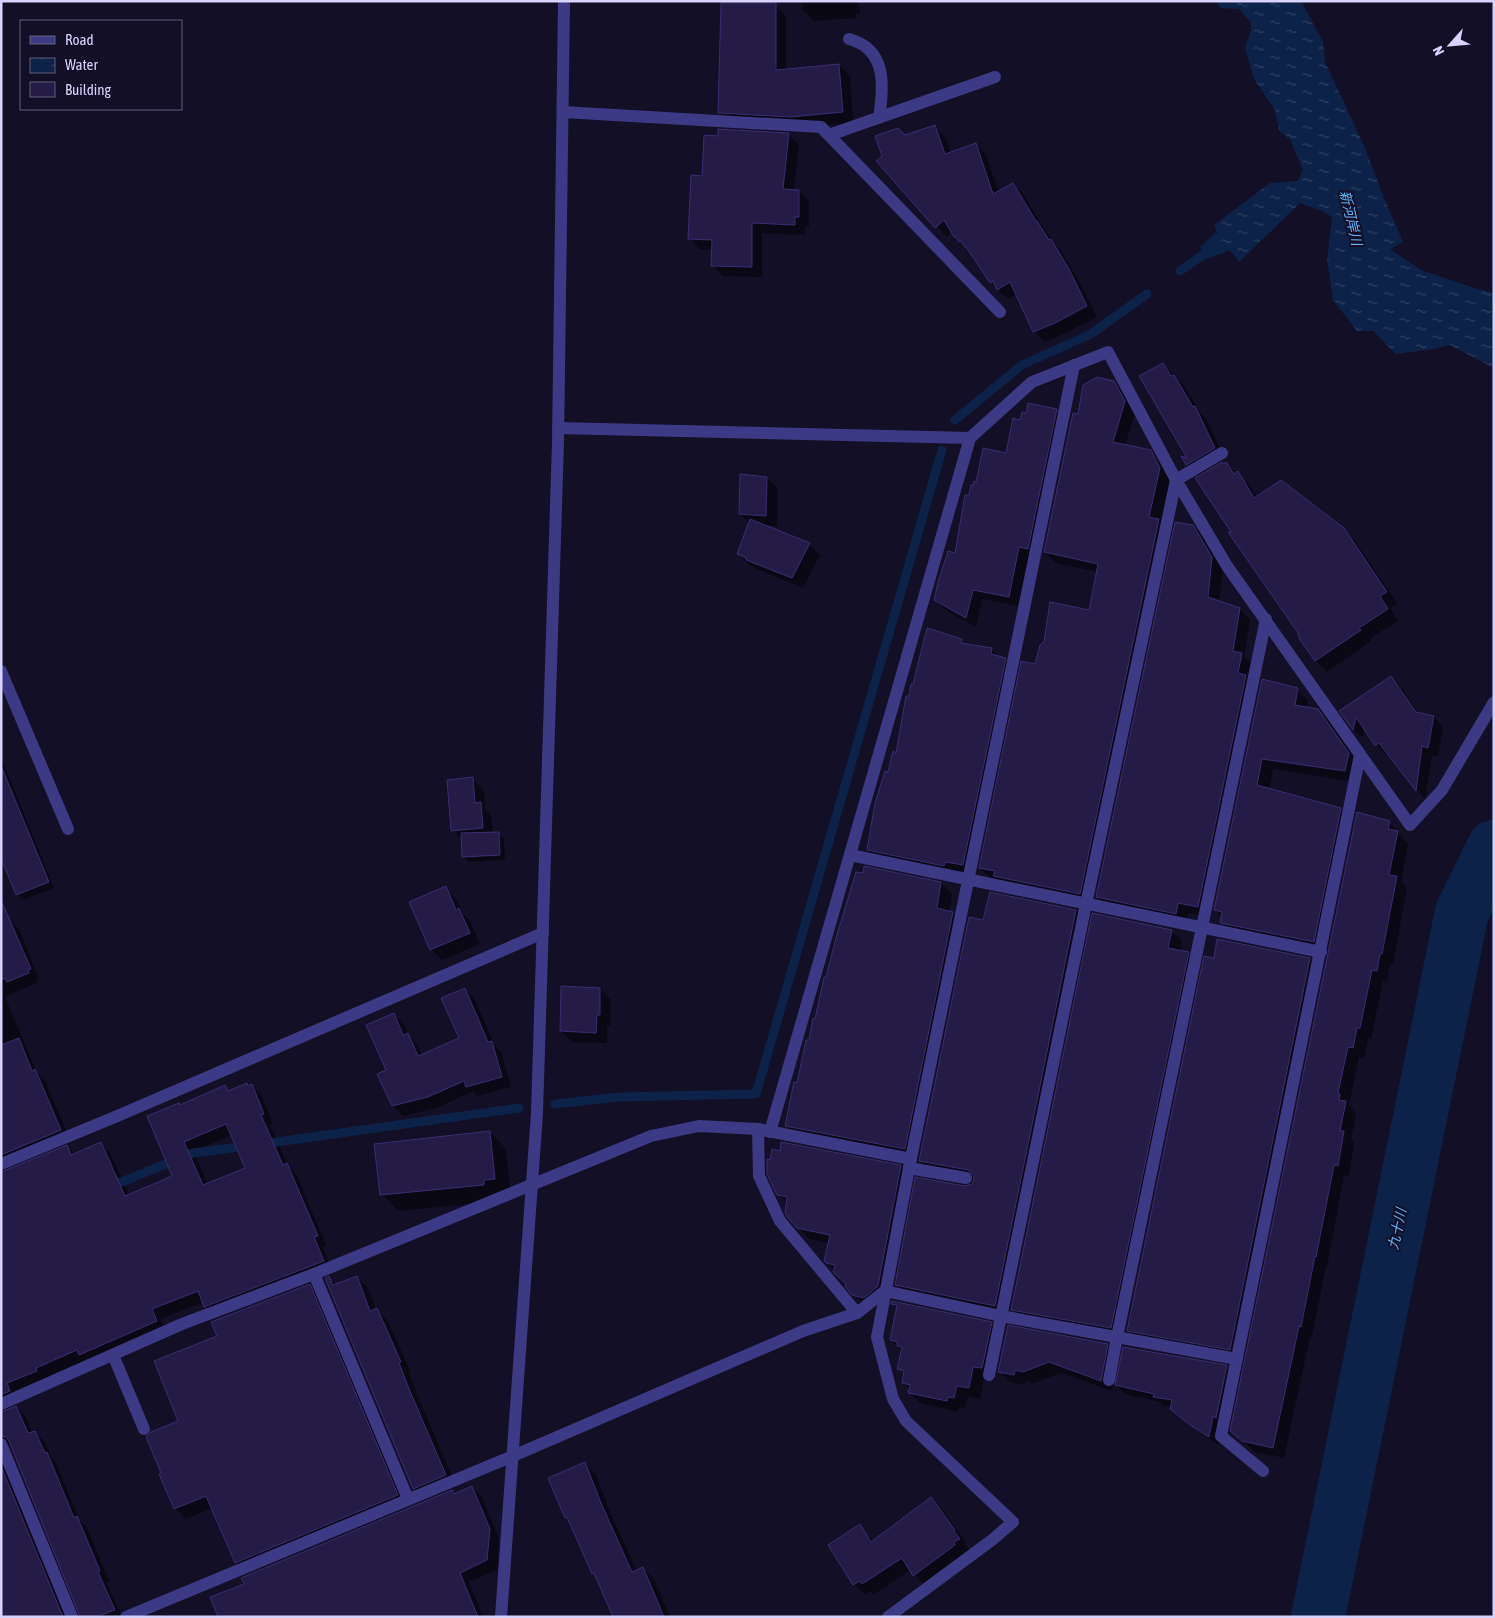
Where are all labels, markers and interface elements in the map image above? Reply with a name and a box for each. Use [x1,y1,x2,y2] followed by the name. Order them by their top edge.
[20,20,182,110] legend
[1425,20,1475,70] north arrow
[65,31,94,48] text: Road
[1429,44,1447,58] text: N
[65,56,98,73] text: Water
[65,81,111,98] text: Building
[1337,189,1366,249] water label: 新河岸川
[1385,1205,1410,1251] water label: 九十川

